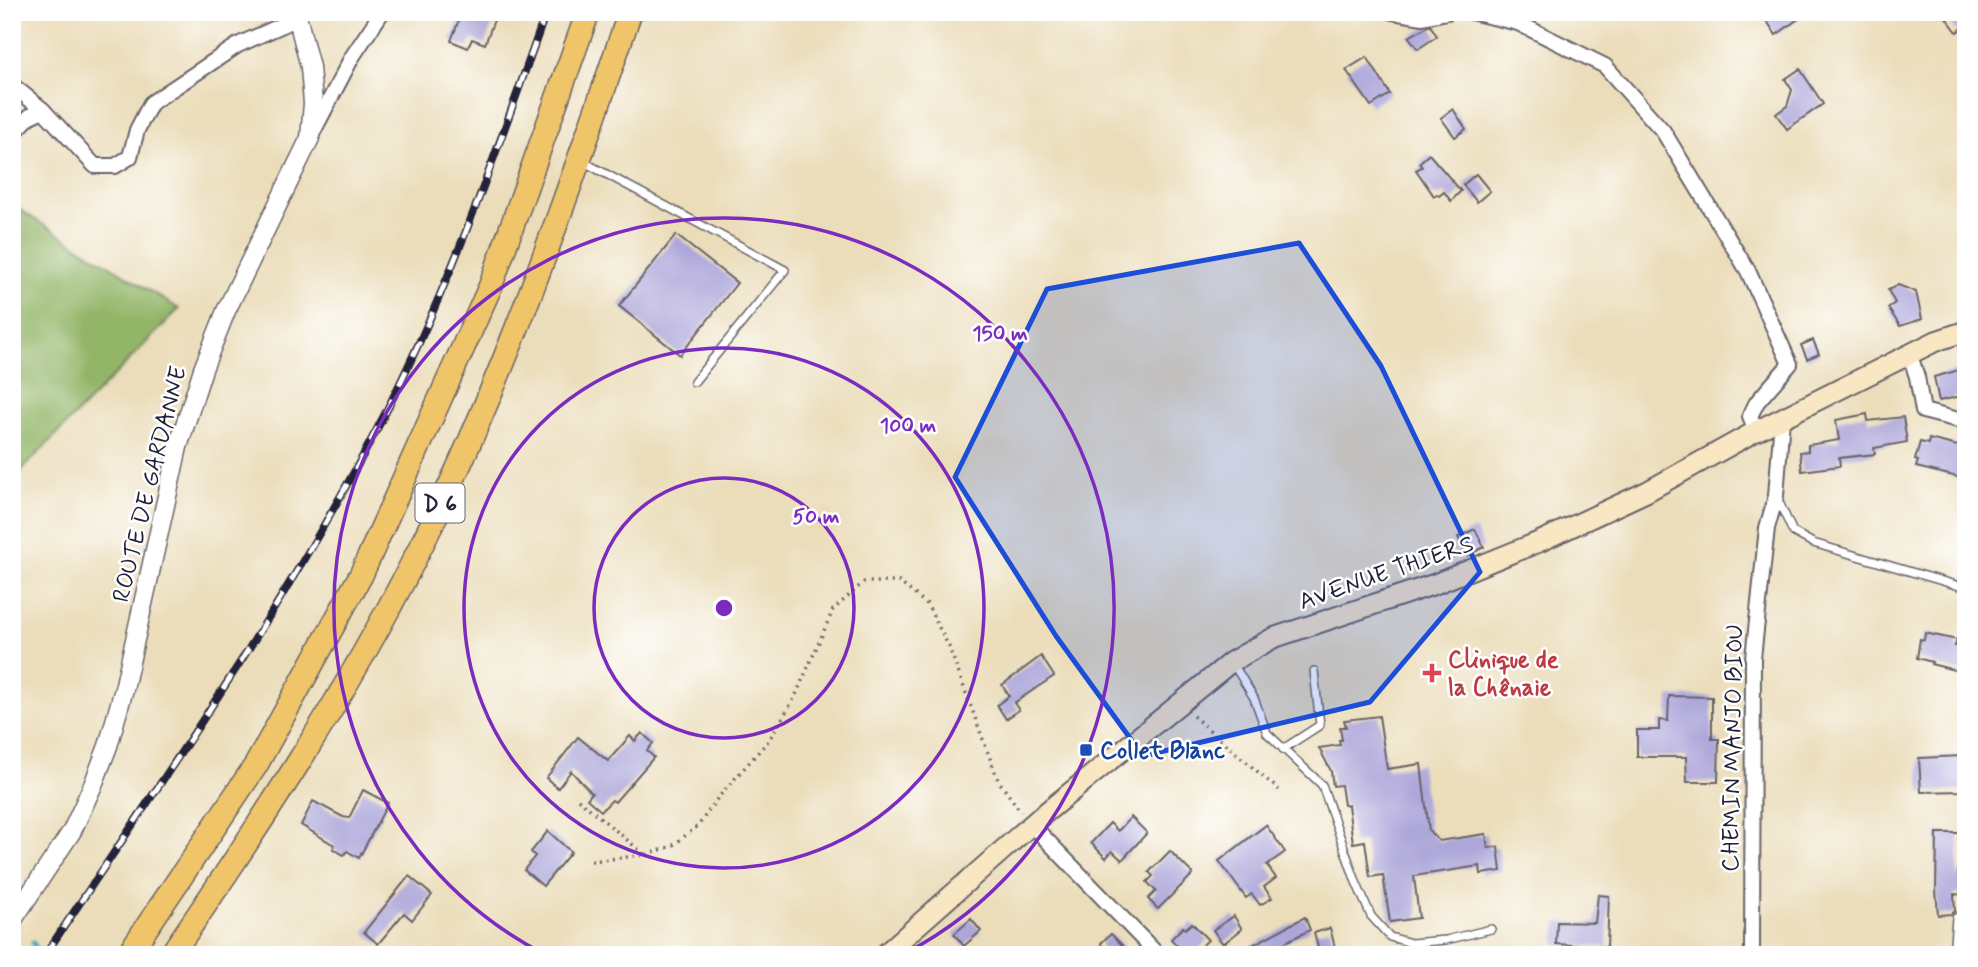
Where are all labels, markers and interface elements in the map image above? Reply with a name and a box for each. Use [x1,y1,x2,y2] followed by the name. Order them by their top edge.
[972,320,1028,348] text: 150 m
[106,363,195,606] street label: ROUTE DE GARDANNE
[880,412,936,440] text: 100 m
[416,484,464,523] road number: D 6
[793,503,840,531] text: 50 m
[1295,529,1478,618] street label: AVENUE THIERS
[712,596,736,620] centre of rings
[1716,624,1751,872] street label: CHEMIN MANJO BIOU
[1448,645,1559,704] place label: Clinique de la Chênaie
[1422,663,1442,683] marker: Clinique de la Chênaie
[1100,736,1225,767] place label: Collet Blanc
[1078,742,1094,758] marker: Collet Blanc

